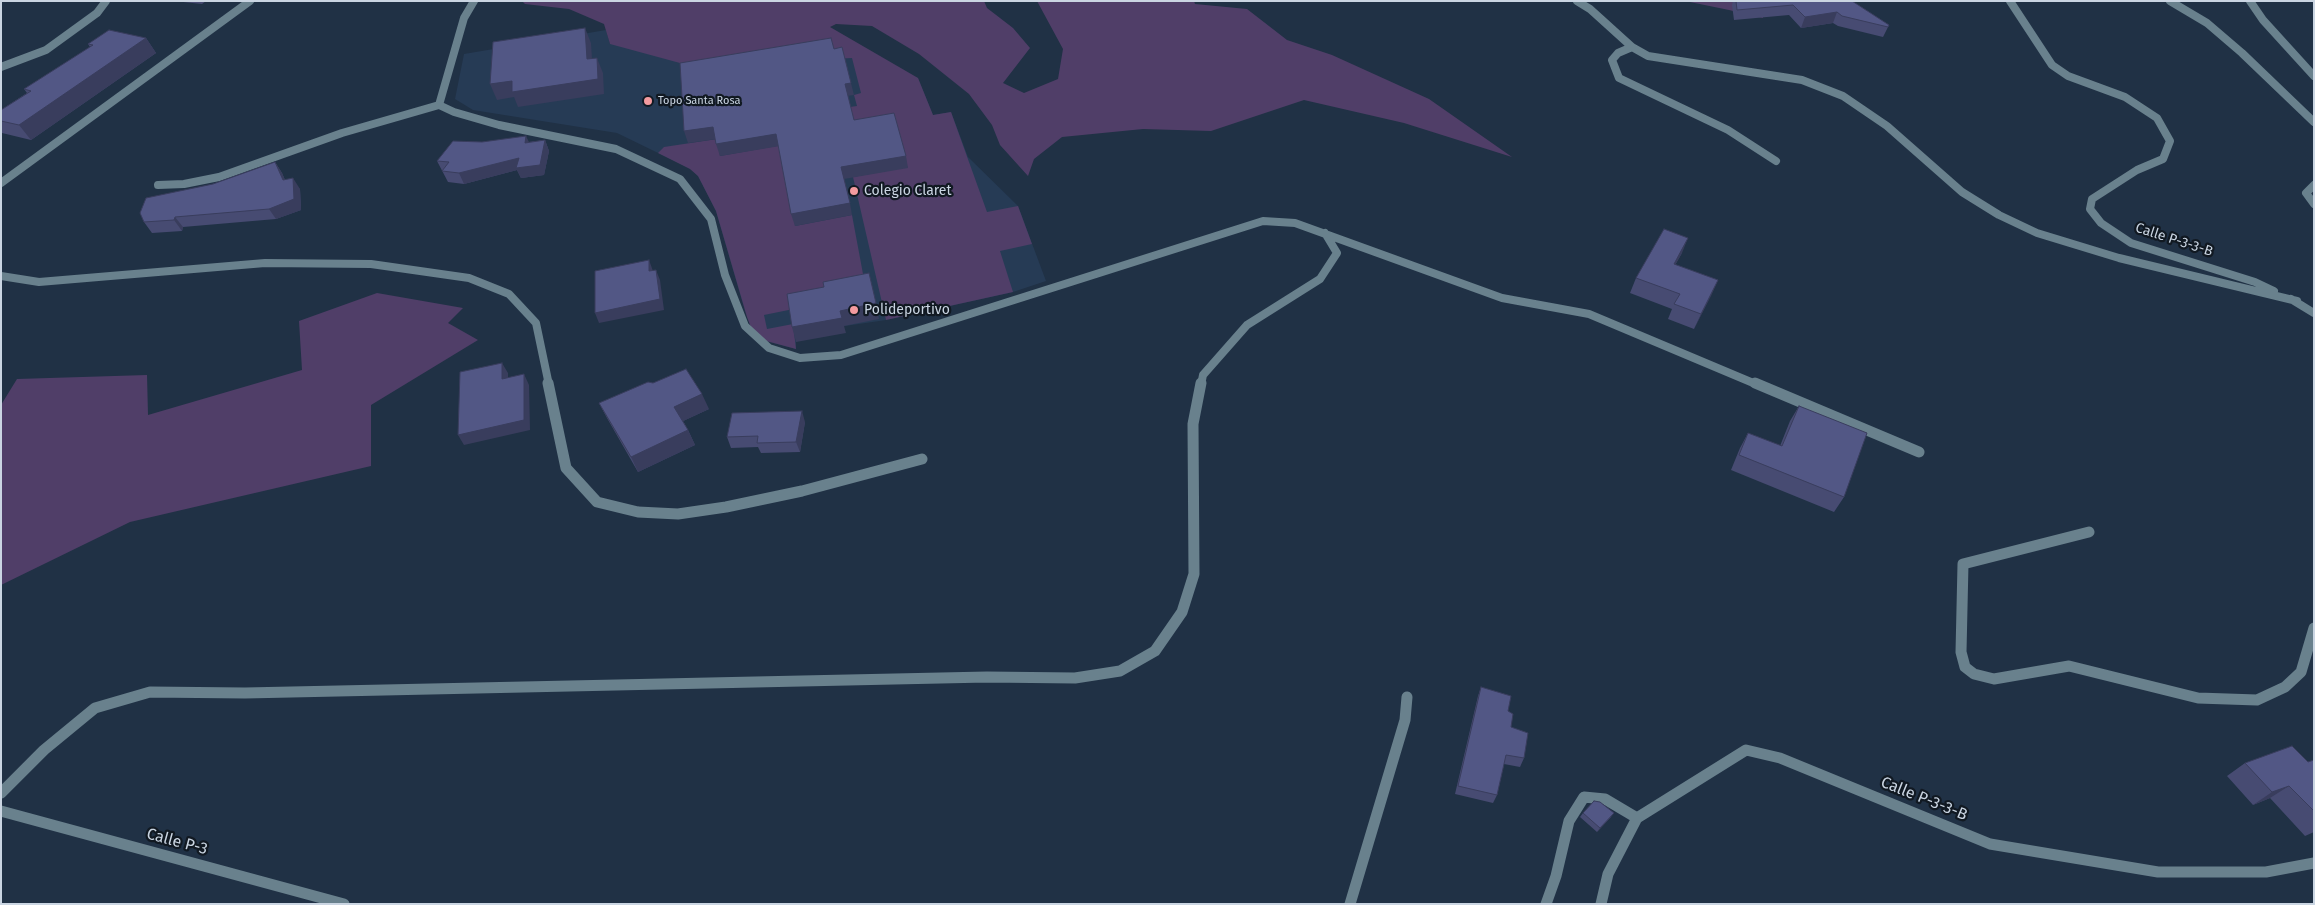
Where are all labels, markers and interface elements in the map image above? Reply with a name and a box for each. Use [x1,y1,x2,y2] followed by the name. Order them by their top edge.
[658,94,741,108] place label: Topo Santa Rosa
[642,95,654,107] marker: Topo Santa Rosa
[864,183,952,199] place label: Colegio Claret
[848,185,860,197] marker: Colegio Claret
[2133,220,2215,260] street label: Calle P-3-3-B
[864,302,950,318] place label: Polideportivo
[848,304,860,316] marker: Polideportivo
[1878,773,1970,825] street label: Calle P-3-3-B
[145,825,209,859] street label: Calle P-3

